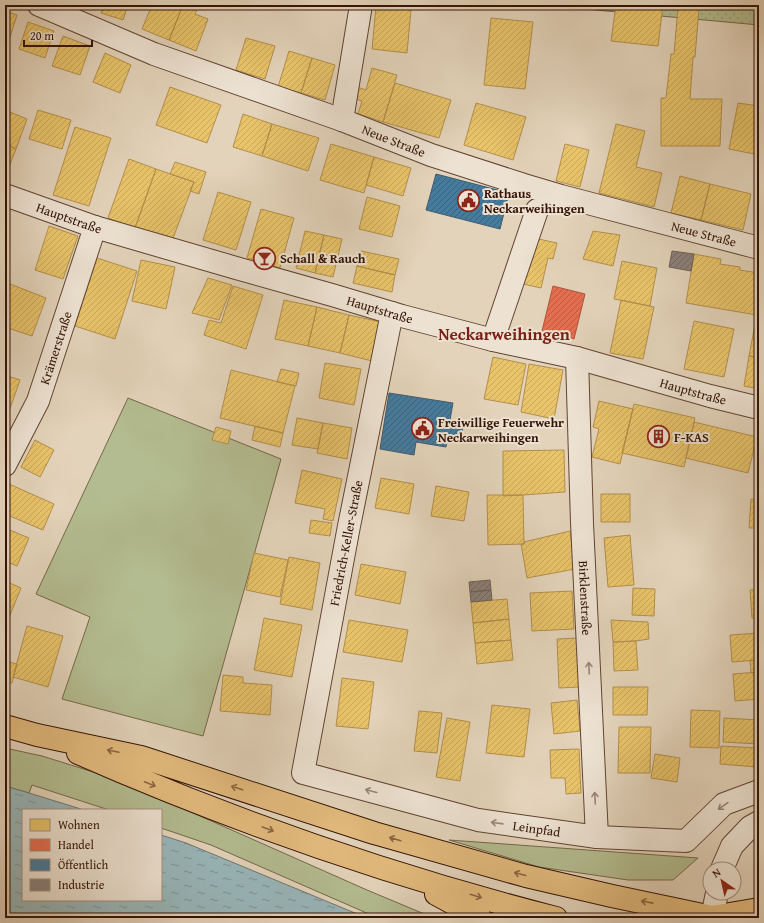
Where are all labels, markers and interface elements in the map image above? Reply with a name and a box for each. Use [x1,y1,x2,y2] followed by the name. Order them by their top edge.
[24,22,92,48] scale bar
[30,27,54,44] text: 20 m
[359,119,428,161] street label: Neue Straße
[484,184,585,218] place label: Rathaus Neckarweihingen
[455,187,481,213] public building icon: Rathaus Neckarweihingen
[34,197,104,238] street label: Hauptstraße
[669,216,739,251] street label: Neue Straße
[251,245,277,271] bar icon: Schall & Rauch
[280,249,366,268] place label: Schall & Rauch
[344,290,415,328] street label: Hauptstraße
[35,309,76,387] street label: Krämerstraße
[438,321,570,346] district label: Neckarweihingen
[658,373,728,409] street label: Hauptstraße
[438,413,564,447] place label: Freiwillige Feuerwehr Neckarweihingen
[410,416,436,442] public building icon: Freiwillige Feuerwehr Neckarweihingen
[645,424,671,450] building icon: F-KAS
[674,428,709,447] place label: F-KAS
[324,478,368,608] street label: Friedrich-Keller-Straße
[574,560,597,636] street label: Birklenstraße
[585,662,593,675] one-way arrow
[107,747,120,755] one-way arrow
[144,781,156,788] one-way arrow
[231,784,244,791] one-way arrow
[365,787,378,795] one-way arrow
[591,792,599,805] one-way arrow
[718,802,729,810] one-way arrow
[22,809,162,901] legend
[58,816,100,833] text: Wohnen
[512,816,562,841] street label: Leinpfad
[491,819,504,827] one-way arrow
[261,826,274,833] one-way arrow
[389,835,402,842] one-way arrow
[58,836,94,853] text: Handel
[58,856,108,873] text: Öffentlich
[702,861,742,901] north arrow
[709,864,724,881] text: N
[514,870,527,877] one-way arrow
[58,876,105,893] text: Industrie
[469,893,482,900] one-way arrow
[641,898,654,906] one-way arrow

